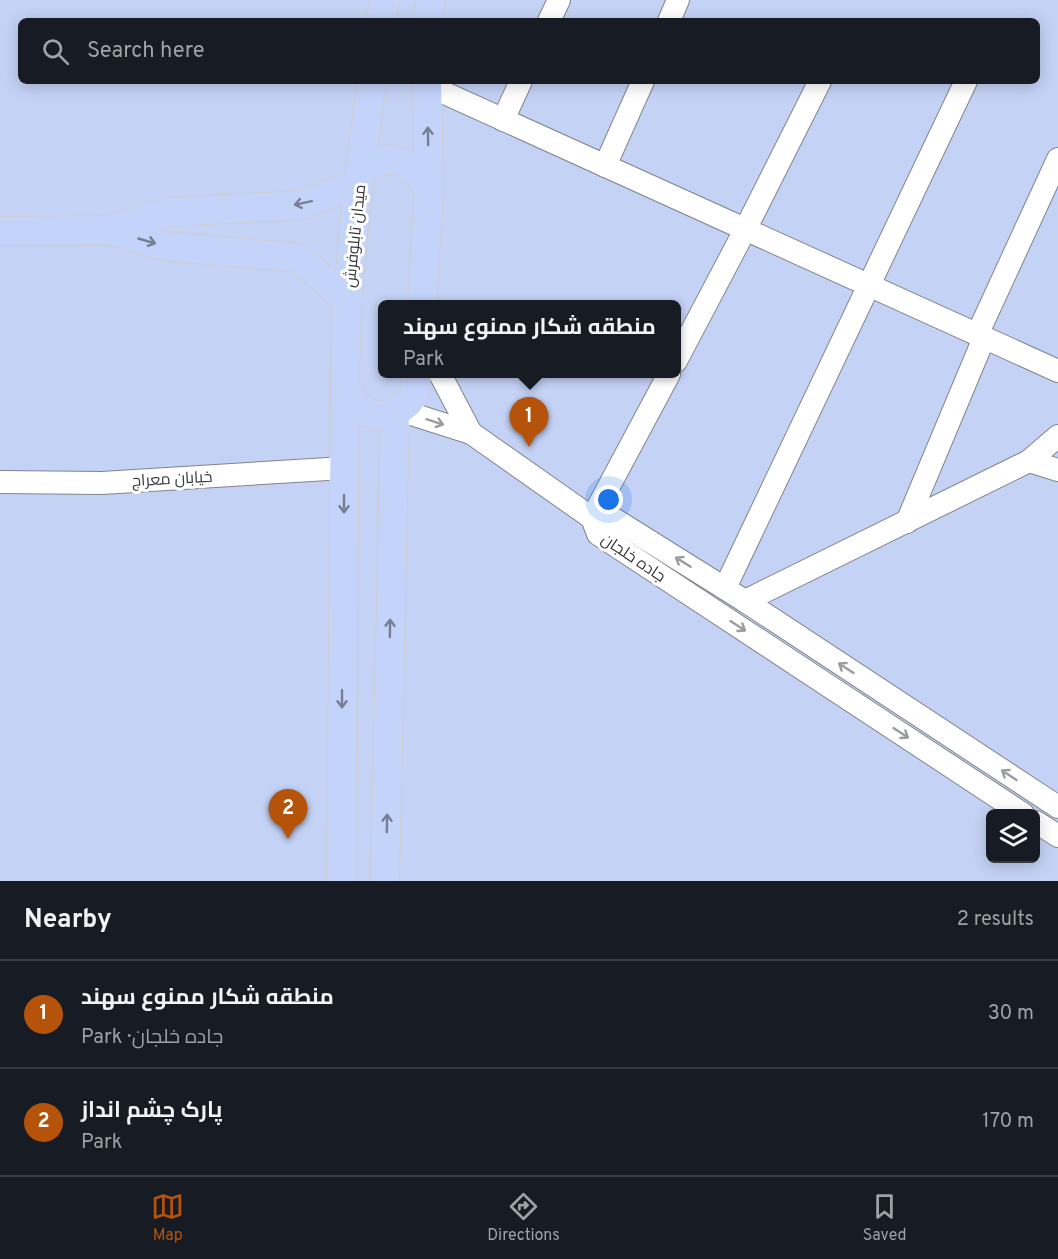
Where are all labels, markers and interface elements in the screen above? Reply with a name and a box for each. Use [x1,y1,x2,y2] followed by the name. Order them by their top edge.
[18,18,1040,84] search box
[39,35,72,68] icon: search
[87,38,205,65] text: Search here
[422,127,434,147] one-way arrow
[341,184,371,289] street label: میدان تابلوفرش
[294,198,313,209] one-way arrow
[137,236,156,247] one-way arrow
[378,300,681,378] popup
[403,315,656,342] text: منطقه شکار ممنوع سهند
[403,347,444,373] text: Park
[510,398,548,447] pin: 1
[425,417,444,428] one-way arrow
[131,468,213,492] street label: خیابان معراج
[594,485,623,514] your location
[338,494,350,514] one-way arrow
[597,530,669,587] street label: جاده خلجان
[675,555,692,567] one-way arrow
[385,618,396,638] one-way arrow
[729,620,746,632] one-way arrow
[839,662,855,674] one-way arrow
[336,689,348,709] one-way arrow
[892,728,909,740] one-way arrow
[1001,769,1018,781] one-way arrow
[268,790,308,839] pin: 2
[986,809,1040,863] map controls
[986,809,1040,863] button: layers
[381,813,392,833] one-way arrow
[24,904,112,937] text: Nearby
[957,907,1034,933] text: 2 results
[81,985,334,1012] text: منطقه شکار ممنوع سهند
[40,1001,48,1027] text: 1
[988,1001,1034,1027] text: 30 m
[81,1025,223,1051] text: Park · جاده خلجان
[81,1098,222,1125] text: پارک چشم انداز
[37,1109,50,1135] text: 2
[982,1109,1034,1135] text: 170 m
[81,1130,122,1156] text: Park
[151,1190,184,1246] tab: Map
[487,1190,560,1246] tab: Directions
[863,1190,907,1246] tab: Saved

